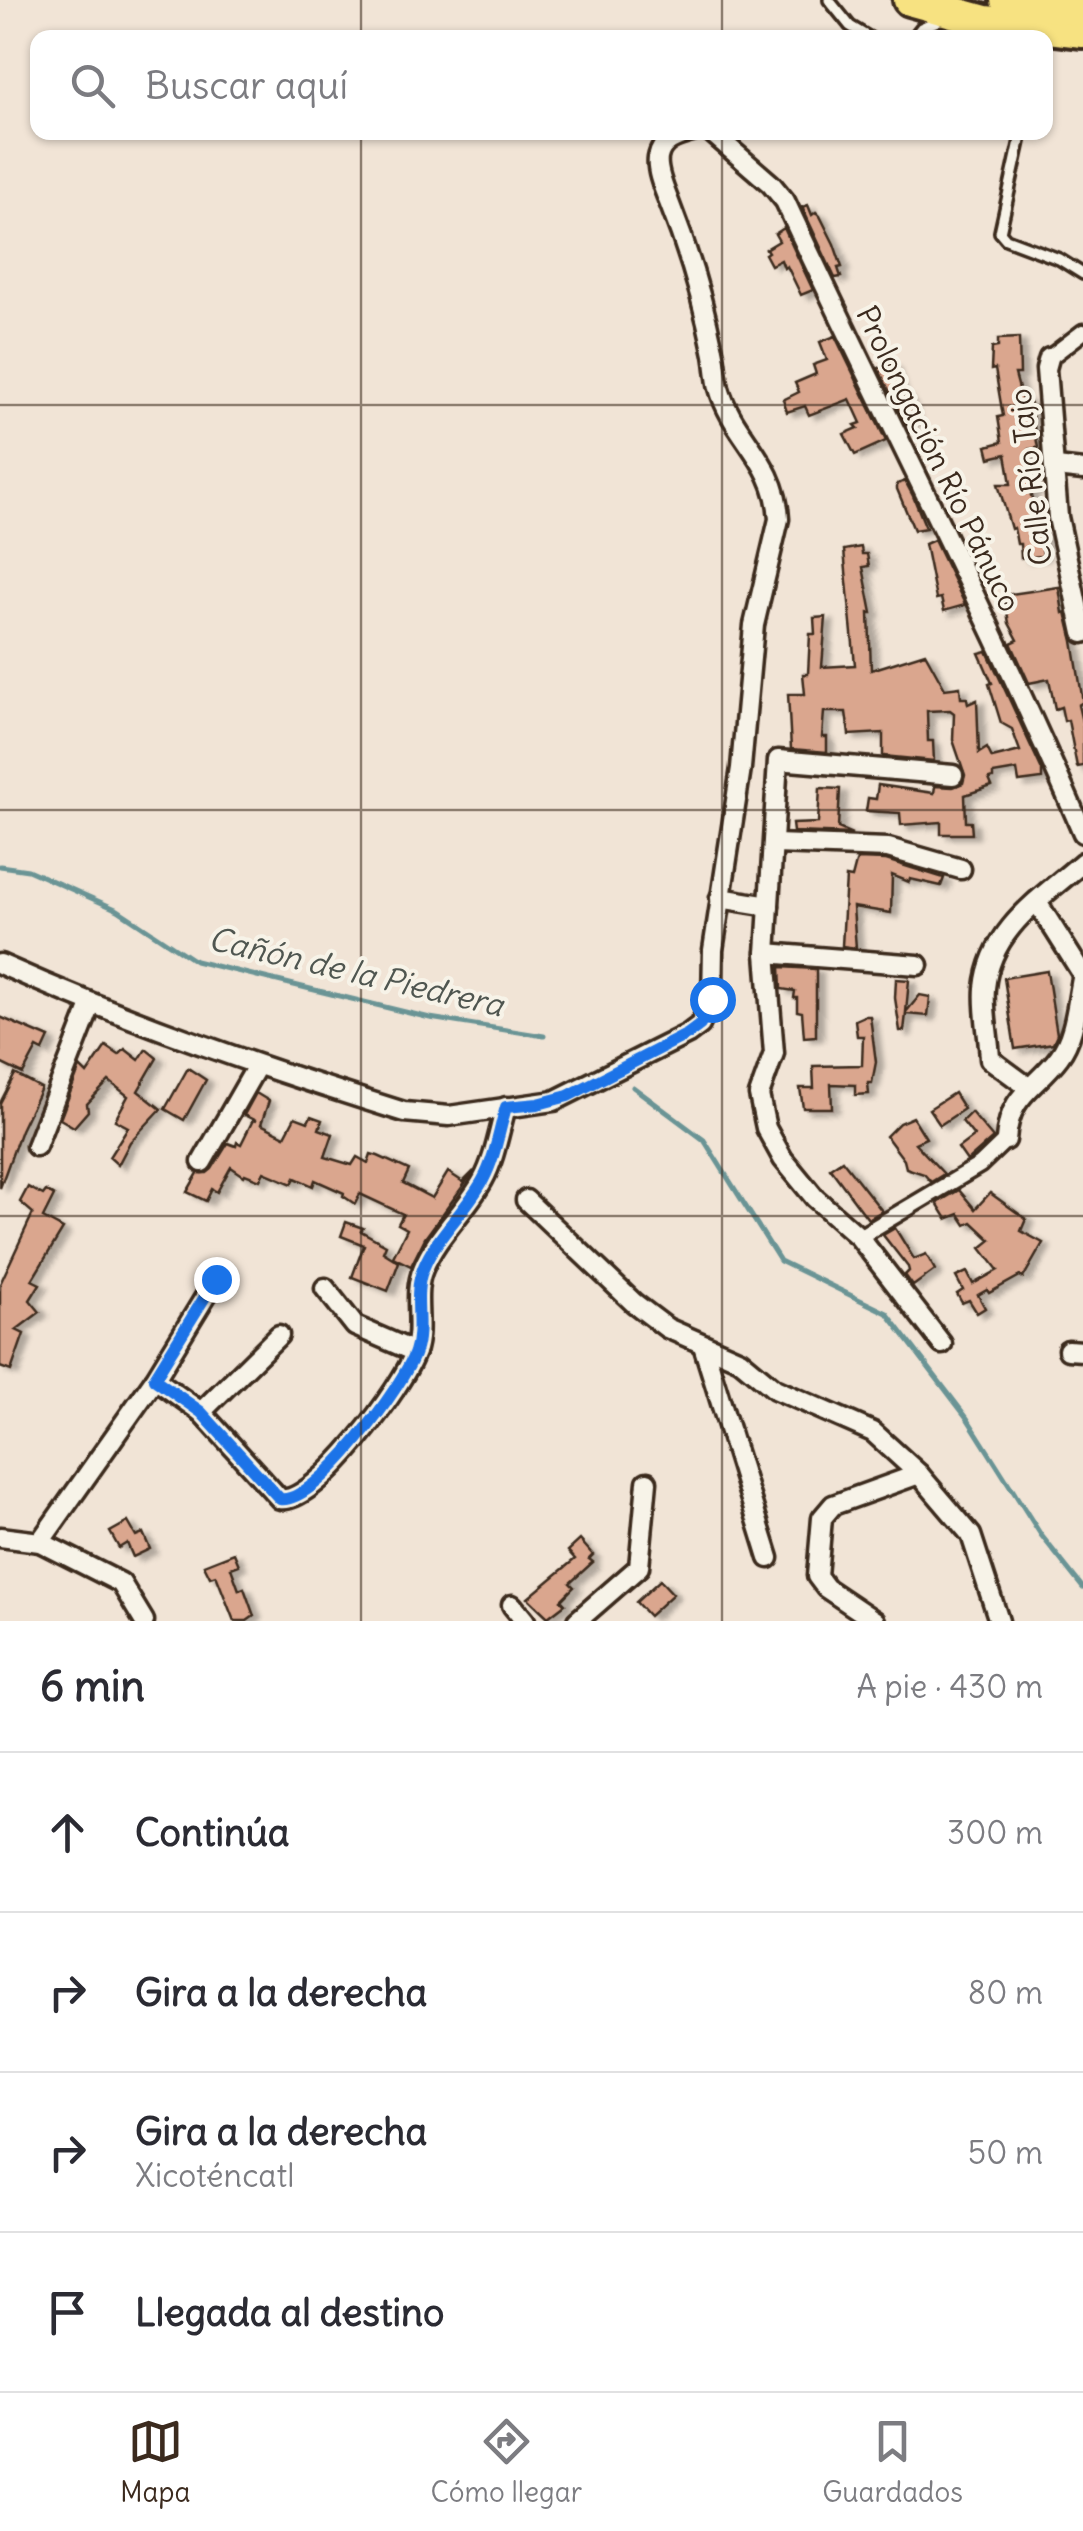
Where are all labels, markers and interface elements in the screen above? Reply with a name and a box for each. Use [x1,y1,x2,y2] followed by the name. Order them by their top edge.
[30,30,1053,140] search box
[65,58,120,113] icon: search
[145,62,348,109] text: Buscar aquí
[848,299,1030,618] street label: Prolongación Río Pánuco
[1000,387,1060,568] street label: Calle Río Tajo
[205,918,509,1026] water label: Cañón de la Piedrera
[690,977,736,1023] route start
[194,1257,240,1303] route end
[40,1660,145,1712] text: 6 min
[856,1666,1043,1707] text: A pie · 430 m
[40,1805,95,1860] icon: ahead
[135,1809,290,1856] text: Continúa
[947,1812,1043,1853] text: 300 m
[40,1965,95,2020] icon: right
[135,1969,427,2016] text: Gira a la derecha
[968,1972,1043,2013] text: 80 m
[135,2108,427,2155] text: Gira a la derecha
[40,2125,95,2180] icon: right
[968,2132,1043,2173] text: 50 m
[135,2155,294,2196] text: Xicoténcatl
[40,2285,95,2340] icon: arrive
[135,2289,444,2336] text: Llegada al destino
[120,2414,190,2510] tab: Mapa
[431,2414,582,2510] tab: Cómo llegar
[822,2414,963,2510] tab: Guardados

